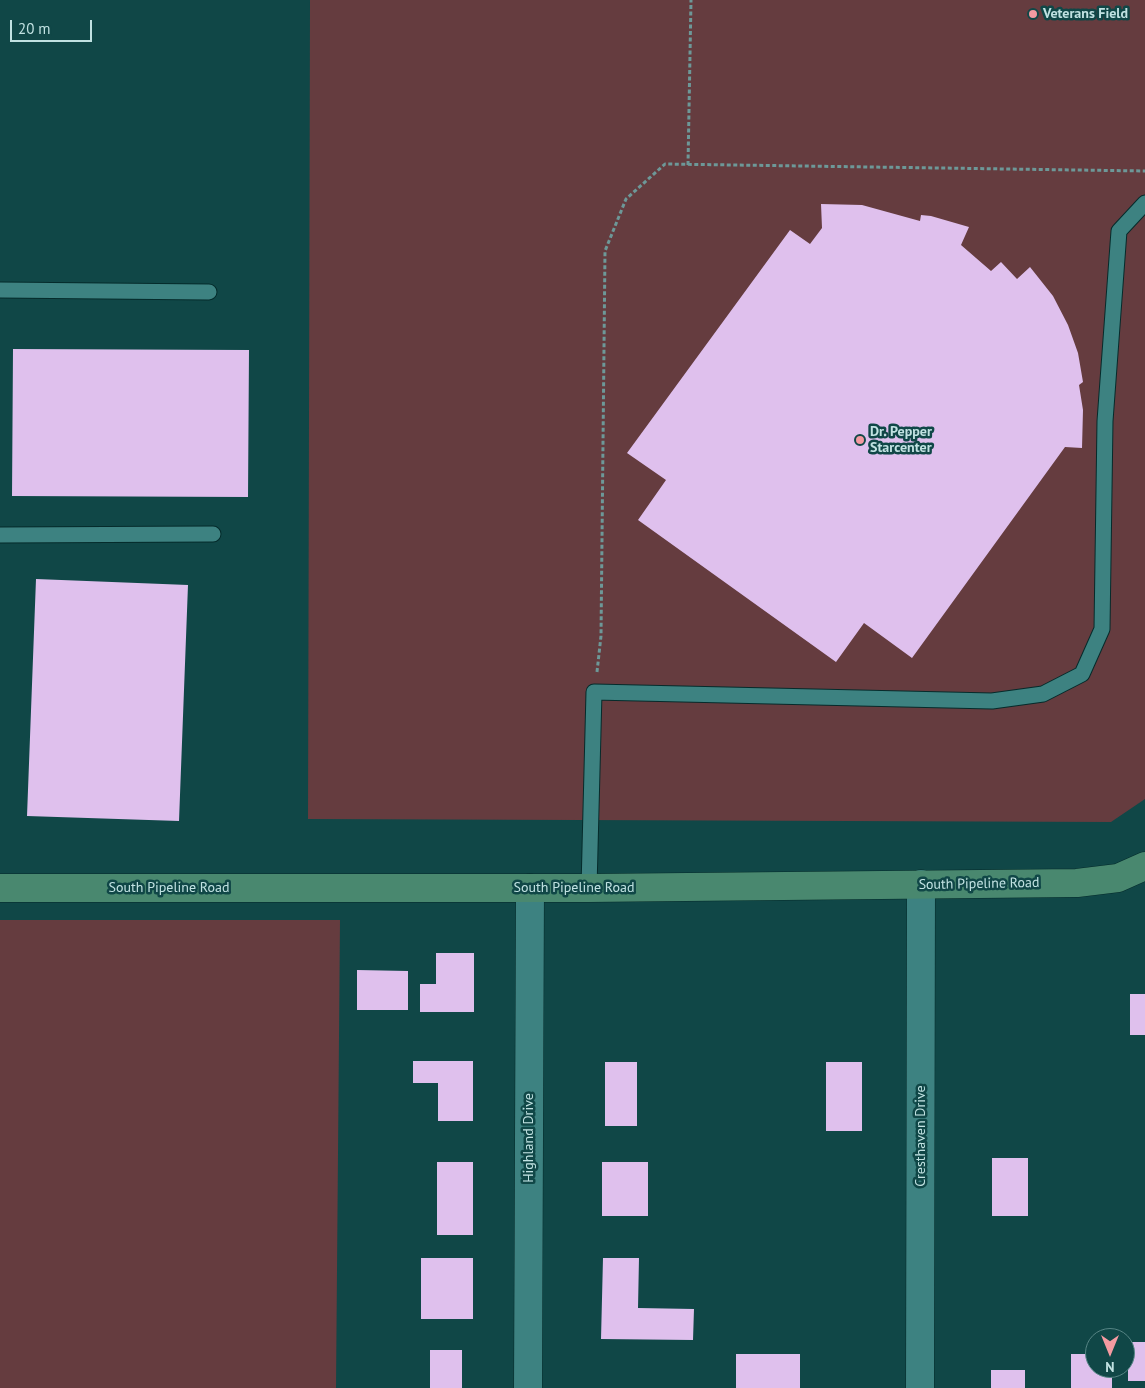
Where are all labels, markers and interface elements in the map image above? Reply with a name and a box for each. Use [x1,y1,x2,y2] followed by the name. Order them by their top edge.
[1043,6,1128,22] place label: Veterans Field
[1027,8,1039,20] marker: Veterans Field
[12,10,95,42] scale bar
[18,19,51,38] text: 20 m
[870,424,932,457] place label: Dr. Pepper Starcenter
[854,434,866,446] marker: Dr. Pepper Starcenter
[918,875,1040,893] street label: South Pipeline Road
[109,880,229,896] street label: South Pipeline Road
[514,880,634,896] street label: South Pipeline Road
[913,1085,929,1187] street label: Cresthaven Drive
[521,1093,537,1183] street label: Highland Drive
[1085,1328,1135,1378] north arrow
[1105,1358,1115,1376] text: N

